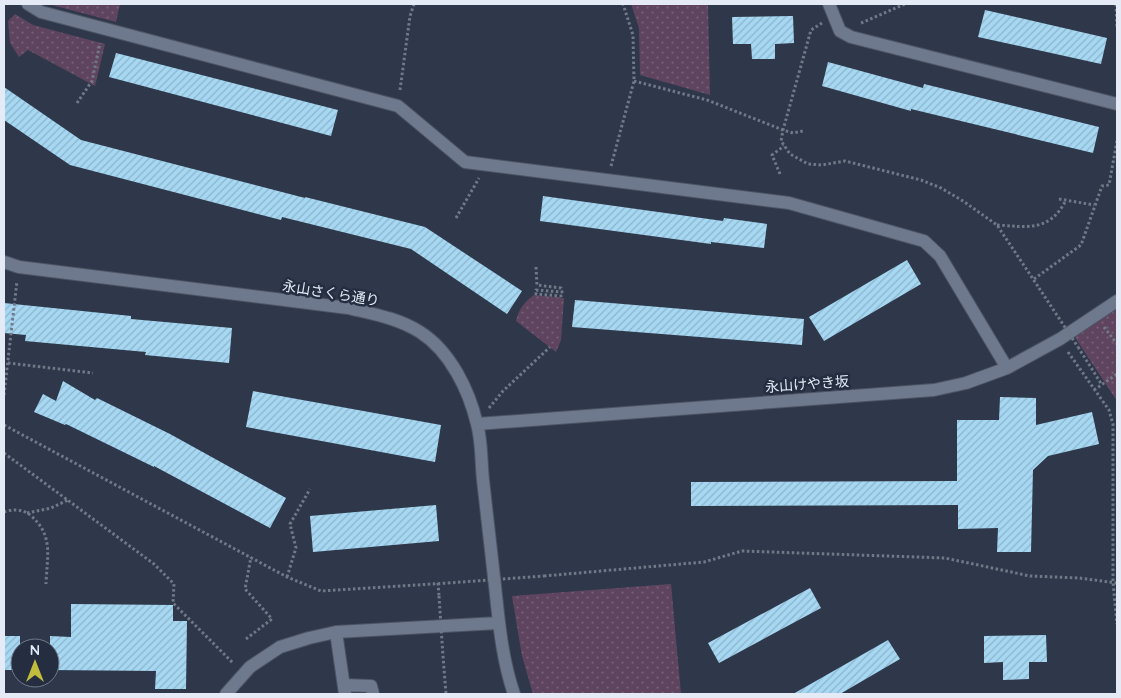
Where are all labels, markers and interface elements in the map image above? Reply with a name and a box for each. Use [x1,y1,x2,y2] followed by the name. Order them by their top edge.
[281,276,381,310] street label: 永山さくら通り
[764,372,850,396] street label: 永山けやき坂
[10,638,60,688] north arrow
[30,641,40,659] text: N

